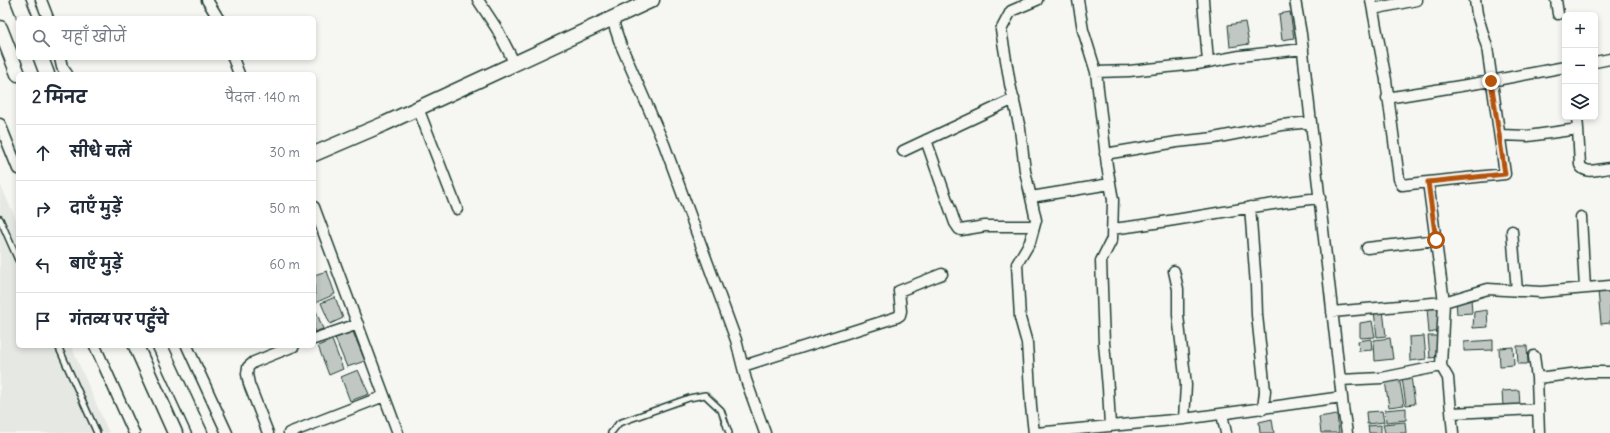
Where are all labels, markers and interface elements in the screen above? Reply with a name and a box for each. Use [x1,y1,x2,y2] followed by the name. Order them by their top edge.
[1562,12,1598,120] map controls
[1562,12,1598,48] button: +
[16,16,316,60] search box
[30,27,52,49] icon: search
[62,27,126,46] text: यहाँ खोजें
[1562,48,1598,84] button: −
[1482,72,1500,90] route end
[1562,84,1598,120] button: layers
[32,86,87,108] text: 2 मिनट
[225,89,300,106] text: पैदल · 140 m
[32,142,54,164] icon: ahead
[70,142,131,161] text: सीधे चलें
[270,144,300,161] text: 30 m
[32,198,54,220] icon: right
[70,198,122,217] text: दाएँ मुड़ें
[269,200,300,217] text: 50 m
[1427,231,1445,249] route start
[32,254,54,276] icon: left
[70,254,122,273] text: बाएँ मुड़ें
[269,256,300,273] text: 60 m
[32,310,54,332] icon: arrive
[70,310,168,329] text: गंतव्य पर पहुँचे

